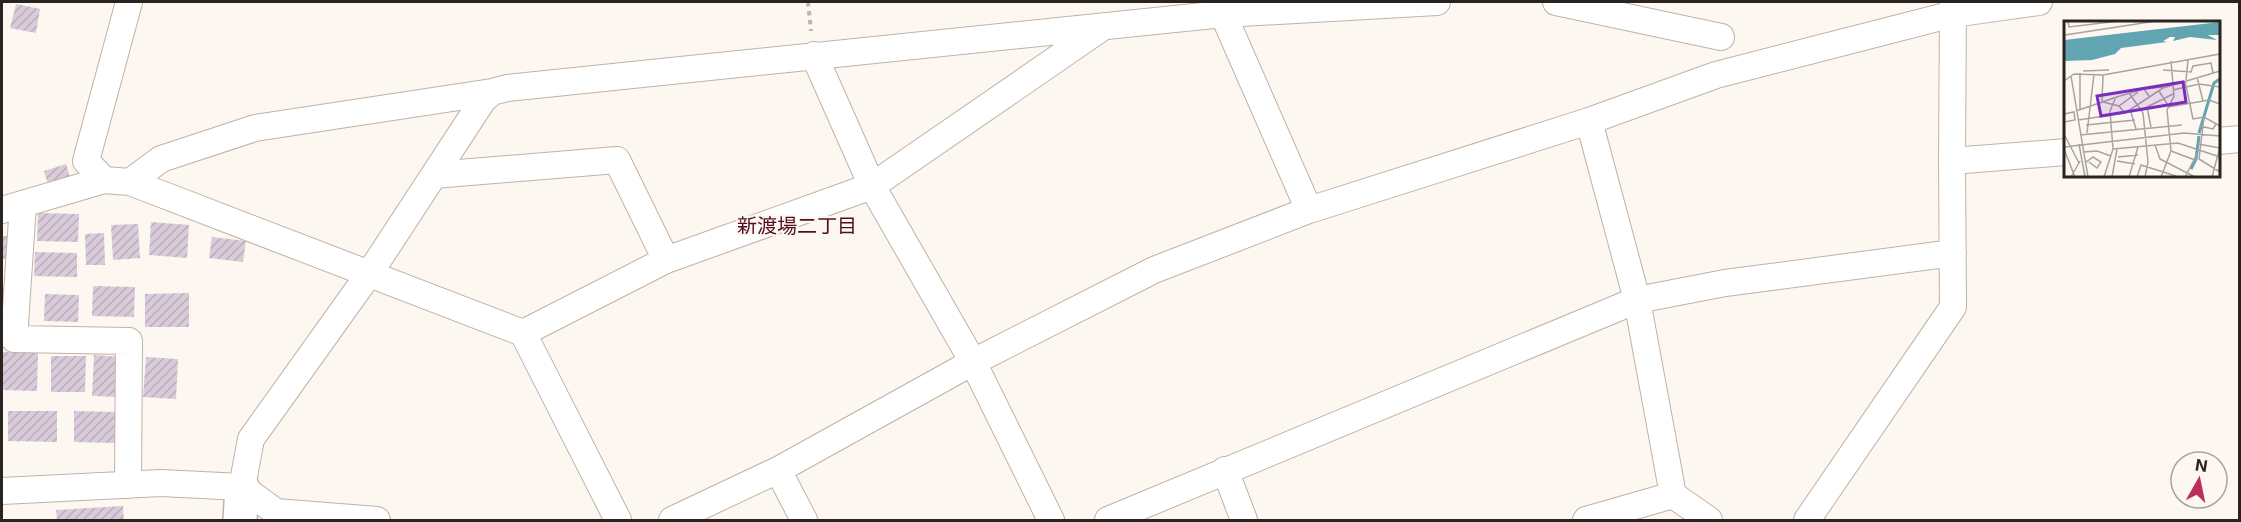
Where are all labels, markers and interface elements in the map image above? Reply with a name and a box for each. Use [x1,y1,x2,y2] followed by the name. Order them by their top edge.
[2064,21,2220,177] inset map
[737,214,857,238] district label: 新渡場二丁目
[2169,450,2229,510] north arrow
[2194,454,2209,476] text: N

